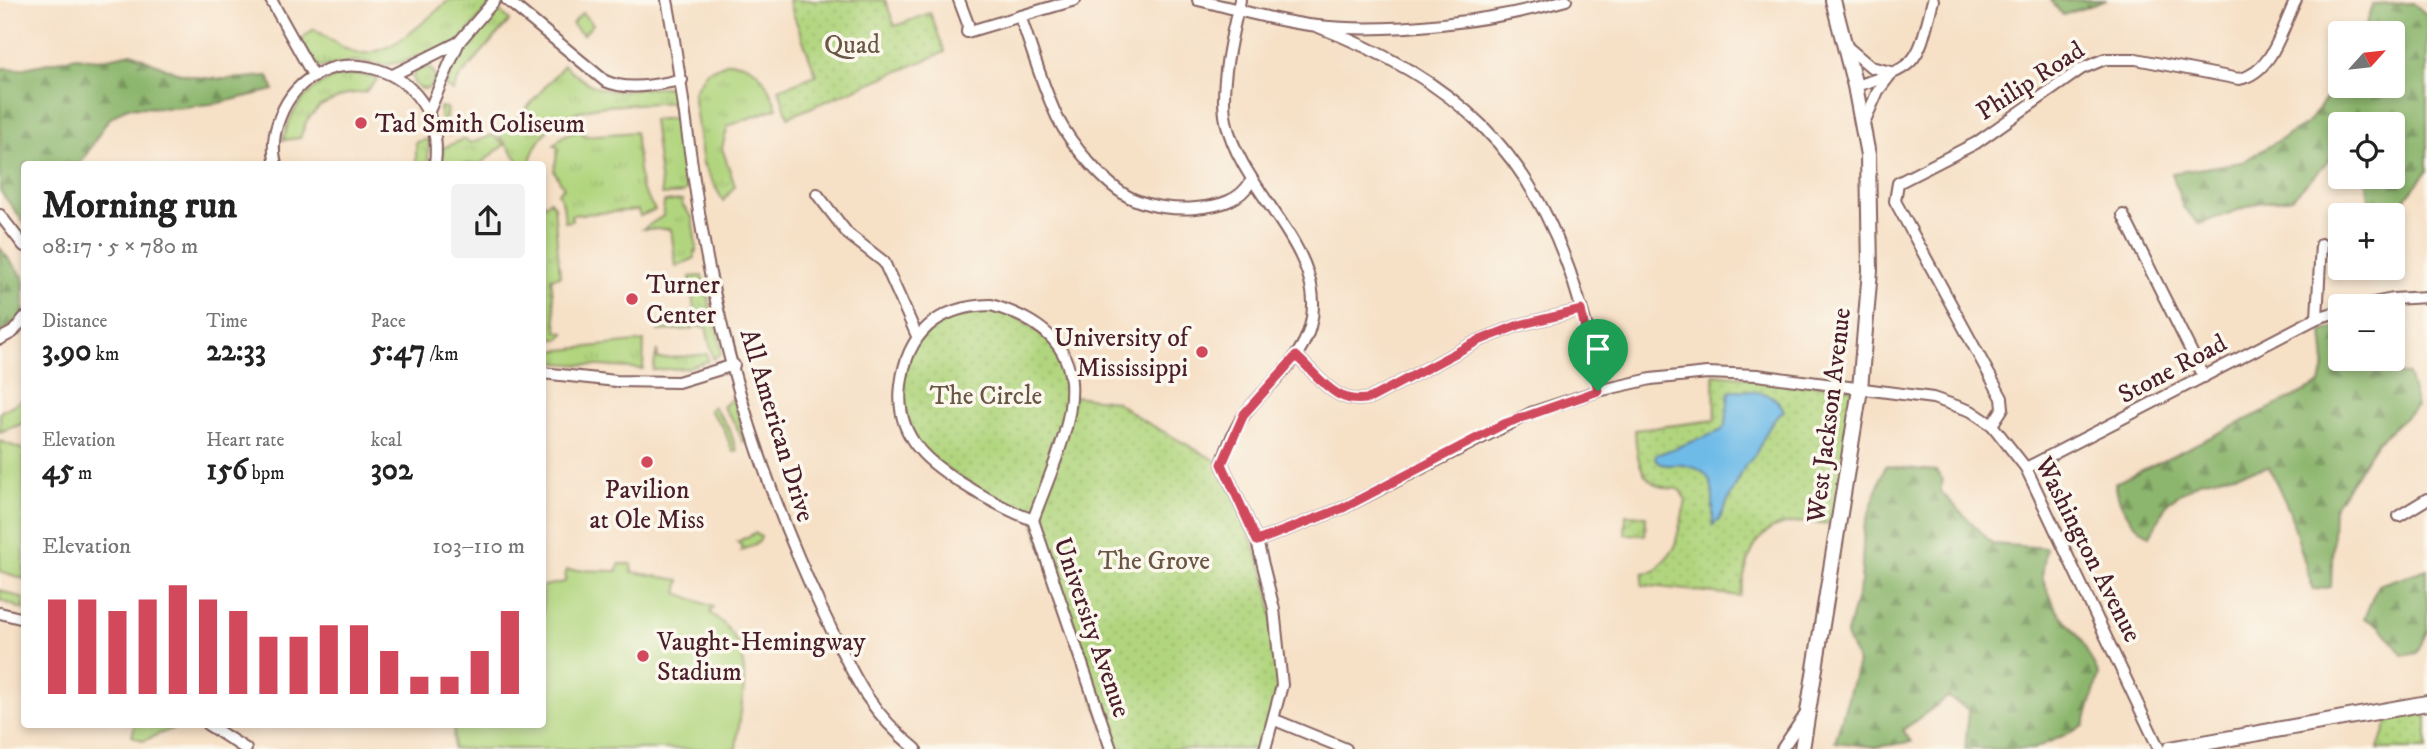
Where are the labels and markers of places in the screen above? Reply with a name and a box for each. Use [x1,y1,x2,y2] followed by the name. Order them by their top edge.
[375,108,585,141] place label: Tad Smith Coliseum
[353,115,369,131] marker: Tad Smith Coliseum
[646,269,720,332] place label: Turner Center
[624,291,640,307] marker: Turner Center
[1568,319,1628,391] pin
[1054,322,1192,385] place label: University of Mississippi
[1194,344,1210,360] marker: University of Mississippi
[639,454,655,470] marker: Pavilion at Ole Miss
[589,474,705,537] place label: Pavilion at Ole Miss
[656,626,866,689] place label: Vaught-Hemingway Stadium
[635,648,651,664] marker: Vaught-Hemingway Stadium

